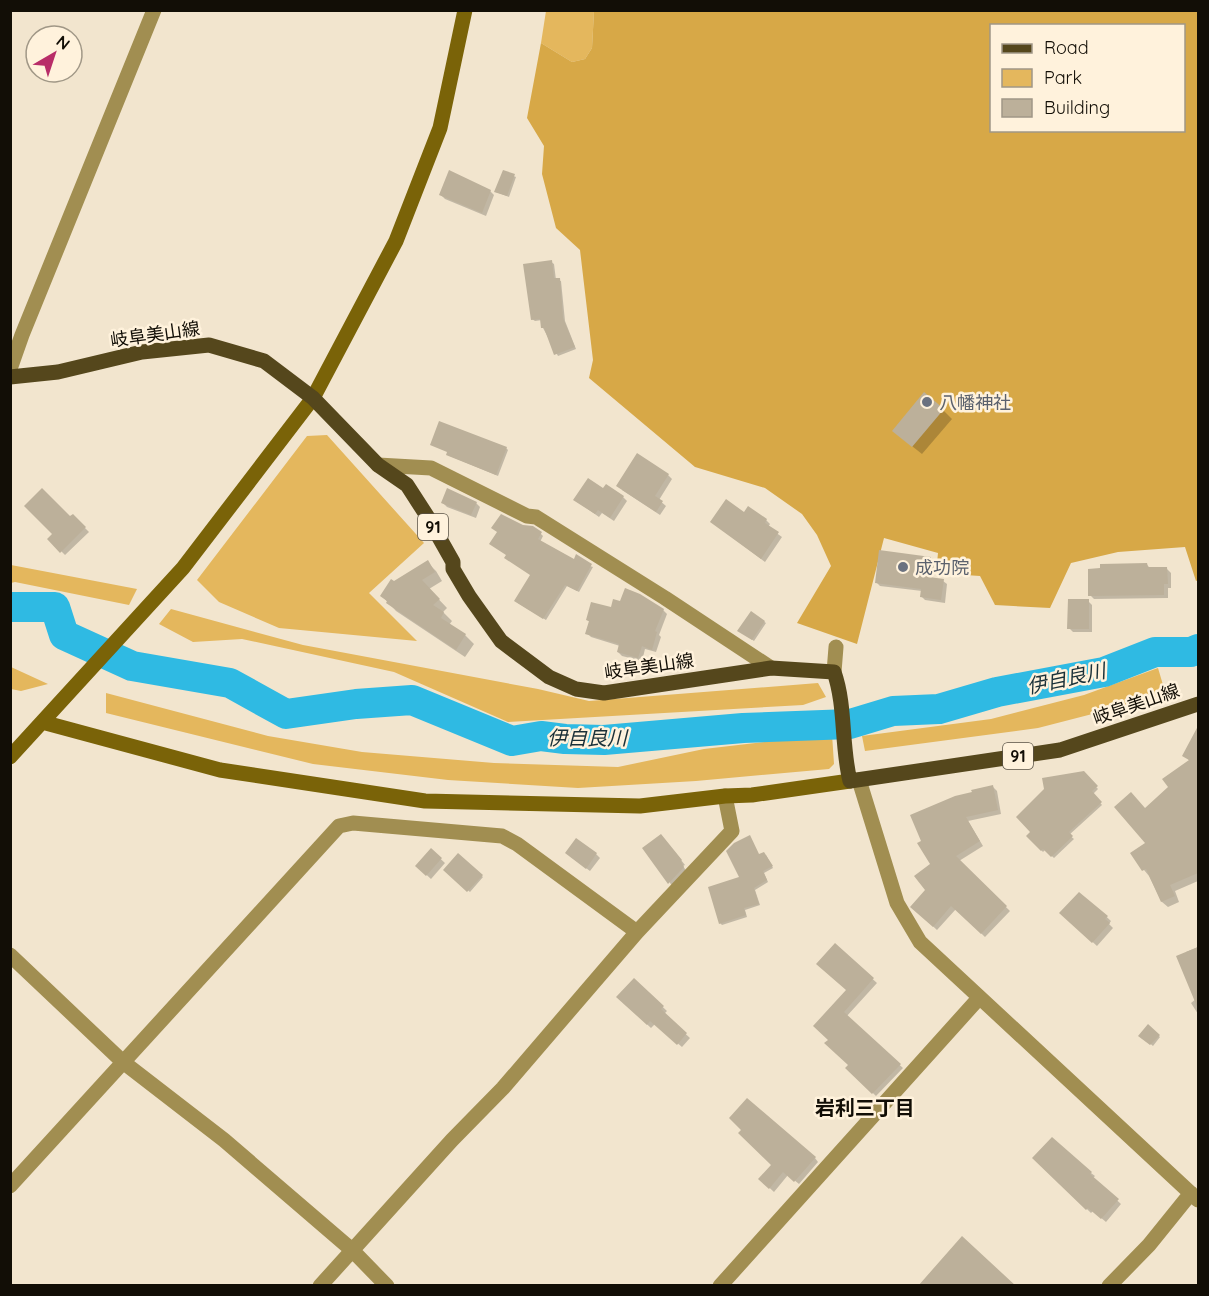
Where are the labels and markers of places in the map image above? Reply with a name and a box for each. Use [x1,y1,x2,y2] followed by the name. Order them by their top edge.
[939,391,1011,414] place label: 八幡神社
[920,395,934,409] marker: 八幡神社
[915,556,969,579] place label: 成功院
[896,560,910,574] marker: 成功院

